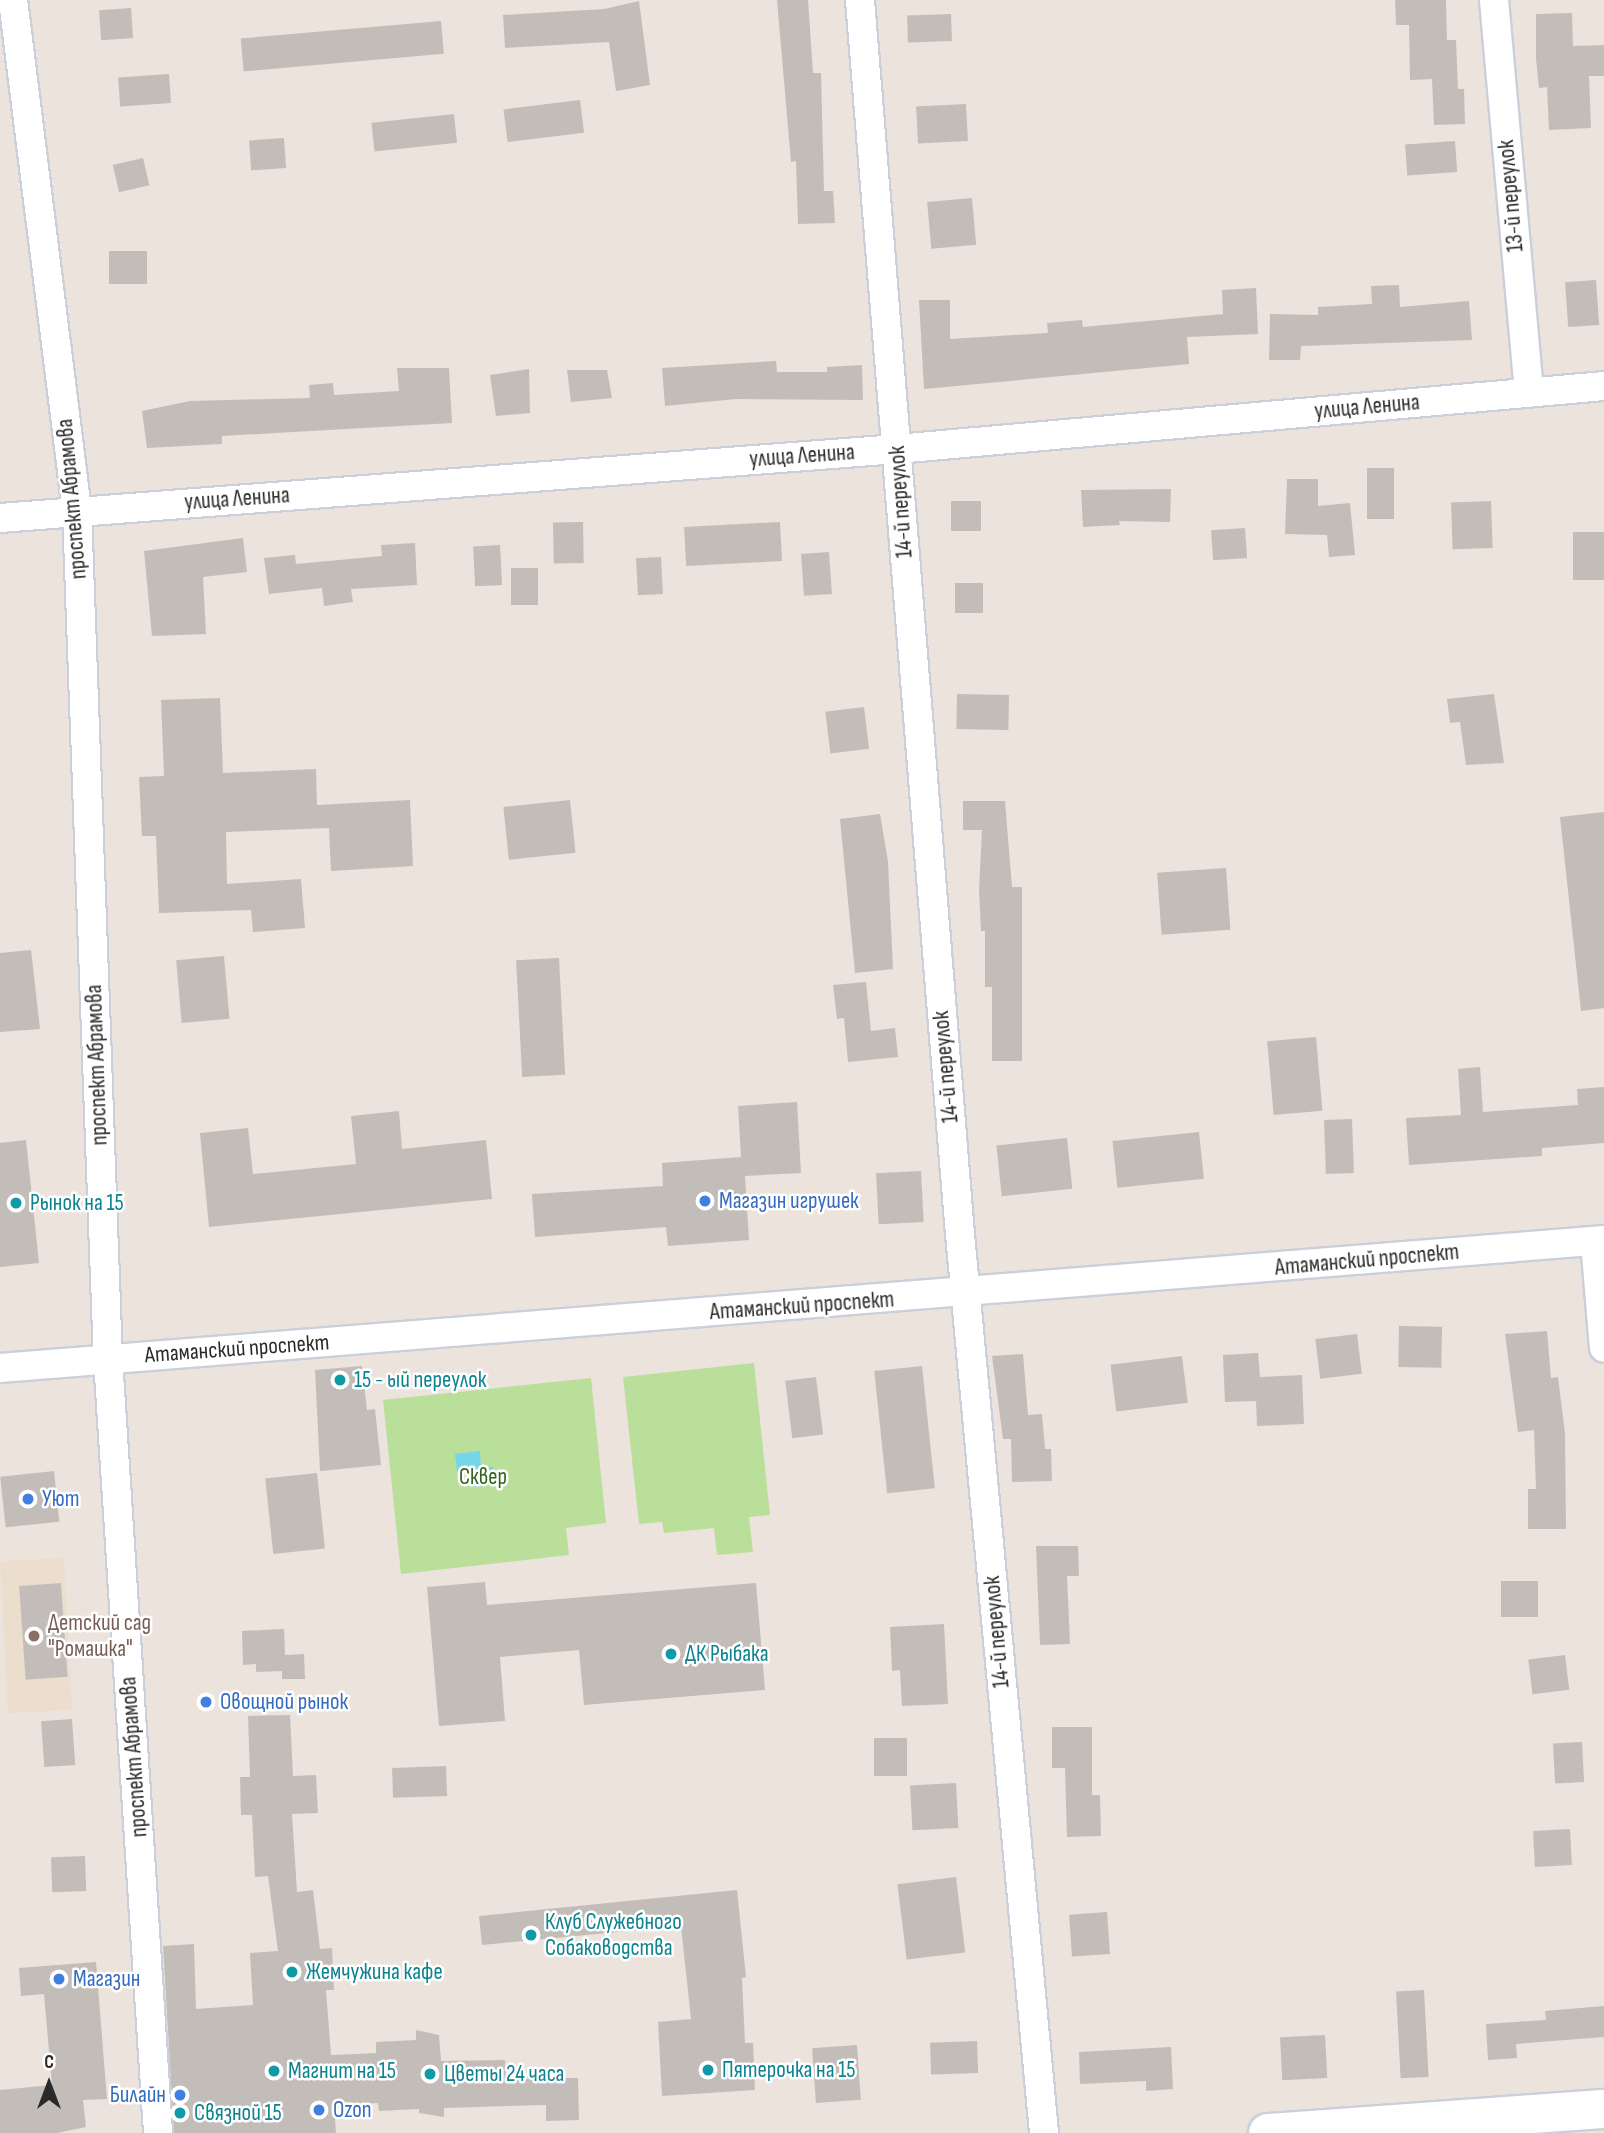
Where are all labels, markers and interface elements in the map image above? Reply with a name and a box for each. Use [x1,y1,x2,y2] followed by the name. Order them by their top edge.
[1492,139,1530,253] street label: 13-й переулок
[1313,389,1421,425] street label: улица Ленина
[51,418,93,580] street label: проспект Абрамова
[748,439,856,473] street label: улица Ленина
[883,445,919,559] street label: 14-й переулок
[183,482,291,516] street label: улица Ленина
[80,984,114,1146] street label: проспект Абрамова
[927,1010,965,1124] street label: 14-й переулок
[719,1187,859,1215] place label: Магазин игрушек
[30,1189,124,1217] place label: Рынок на 15
[697,1193,713,1209] marker: Магазин игрушек
[8,1195,24,1211] marker: Рынок на 15
[1274,1238,1460,1282] street label: Атаманский проспект
[709,1286,895,1326] street label: Атаманский проспект
[144,1329,330,1369] street label: Атаманский проспект
[354,1366,486,1394] place label: 15 - ый переулок
[332,1372,348,1388] marker: 15 - ый переулок
[459,1463,507,1491] park label: Сквер
[42,1485,79,1513] place label: Уют
[20,1491,36,1507] marker: Уют
[978,1575,1016,1689] street label: 14-й переулок
[48,1609,151,1663] place label: Детский сад "Ромашка"
[26,1628,42,1644] marker: Детский сад "Ромашка"
[685,1640,769,1668] place label: ДК Рыбака
[663,1646,679,1662] marker: ДК Рыбака
[115,1676,153,1838] street label: проспект Абрамова
[220,1688,348,1716] place label: Овощной рынок
[198,1694,214,1710] marker: Овощной рынок
[545,1908,682,1962] place label: Клуб Служебного Собаководства
[523,1927,539,1943] marker: Клуб Служебного Собаководства
[306,1958,443,1986] place label: Жемчужина кафе
[284,1964,300,1980] marker: Жемчужина кафе
[73,1965,140,1993] place label: Магазин
[51,1971,67,1987] marker: Магазин
[14,2049,84,2119] north arrow
[44,2051,54,2074] text: С
[722,2056,855,2084] place label: Пятерочка на 15
[288,2057,396,2085] place label: Магнит на 15
[444,2060,564,2088] place label: Цветы 24 часа
[700,2062,716,2078] marker: Пятерочка на 15
[266,2063,282,2079] marker: Магнит на 15
[422,2066,438,2082] marker: Цветы 24 часа
[110,2081,166,2109] place label: Билайн
[172,2087,188,2103] marker: Билайн
[333,2096,372,2124] place label: Ozon
[194,2099,282,2127] place label: Связной 15
[311,2102,327,2118] marker: Ozon
[172,2105,188,2121] marker: Связной 15

